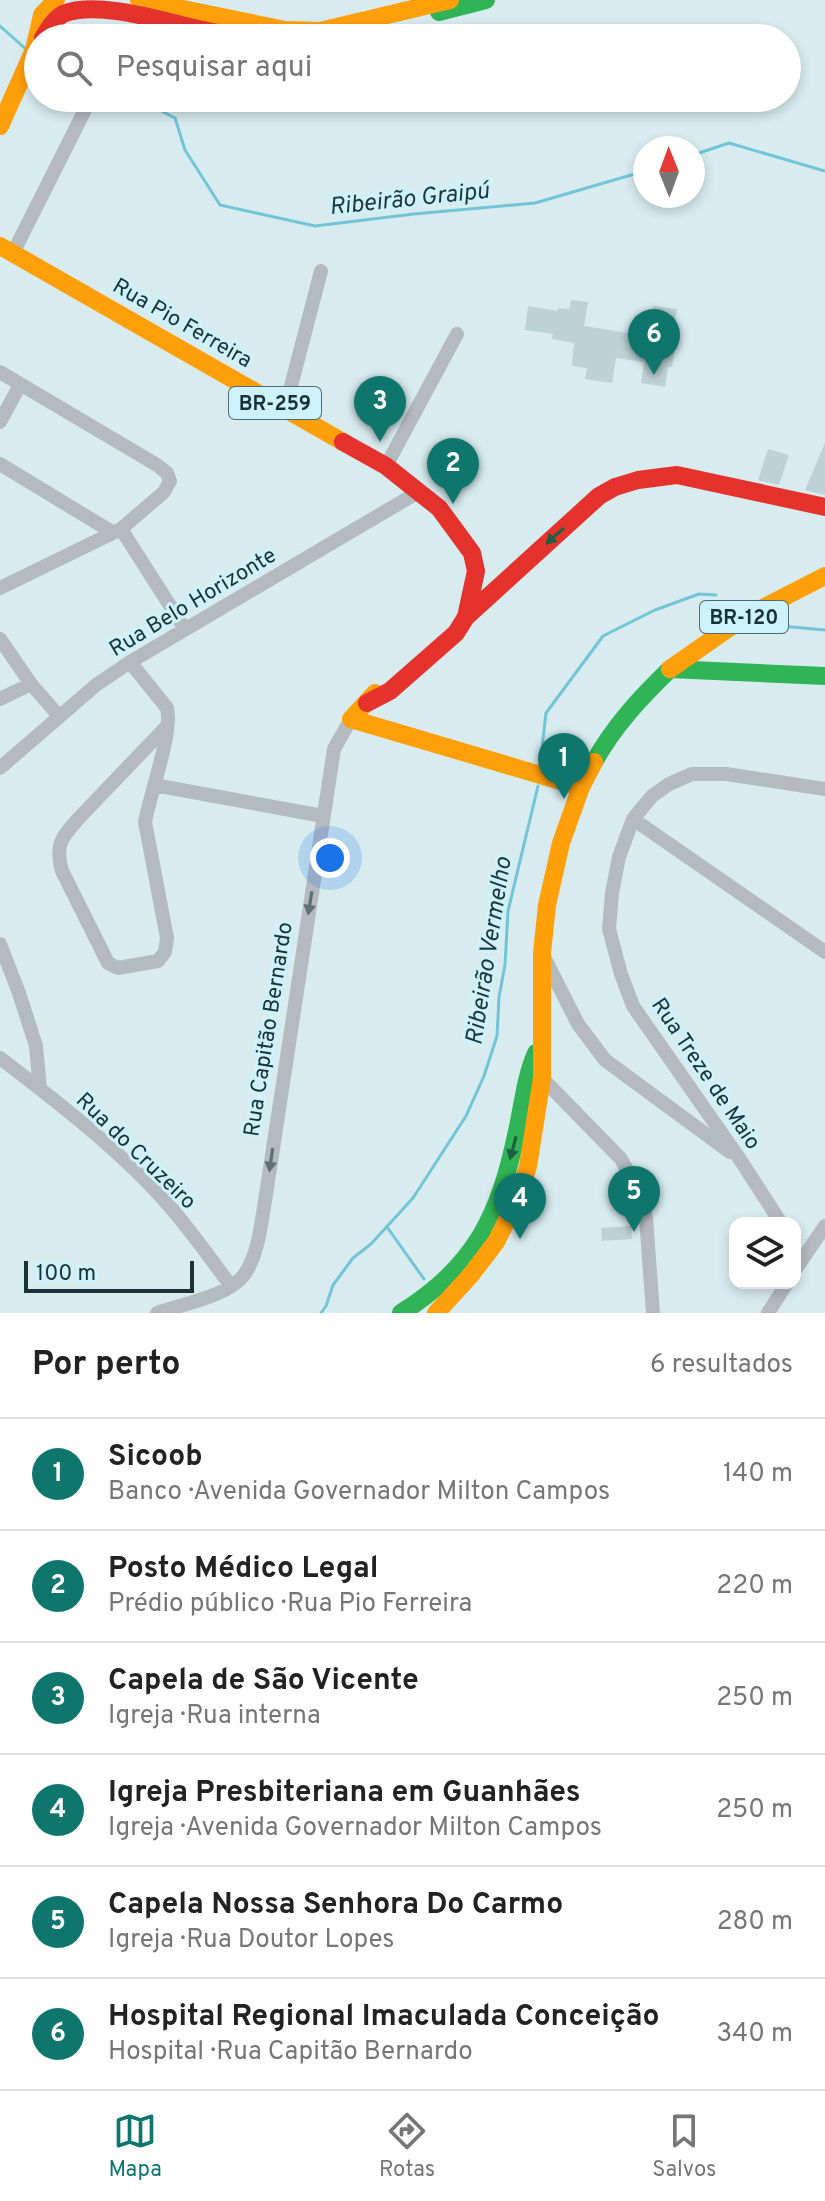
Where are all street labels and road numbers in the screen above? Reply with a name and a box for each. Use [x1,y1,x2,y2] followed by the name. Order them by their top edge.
[107,273,256,375] street label: Rua Pio Ferreira
[229,387,321,419] road number: BR-259
[105,543,282,664] street label: Rua Belo Horizonte
[700,601,788,633] road number: BR-120
[239,920,300,1139] street label: Rua Capitão Bernardo
[644,993,766,1155] street label: Rua Treze de Maio
[69,1088,201,1216] street label: Rua do Cruzeiro

